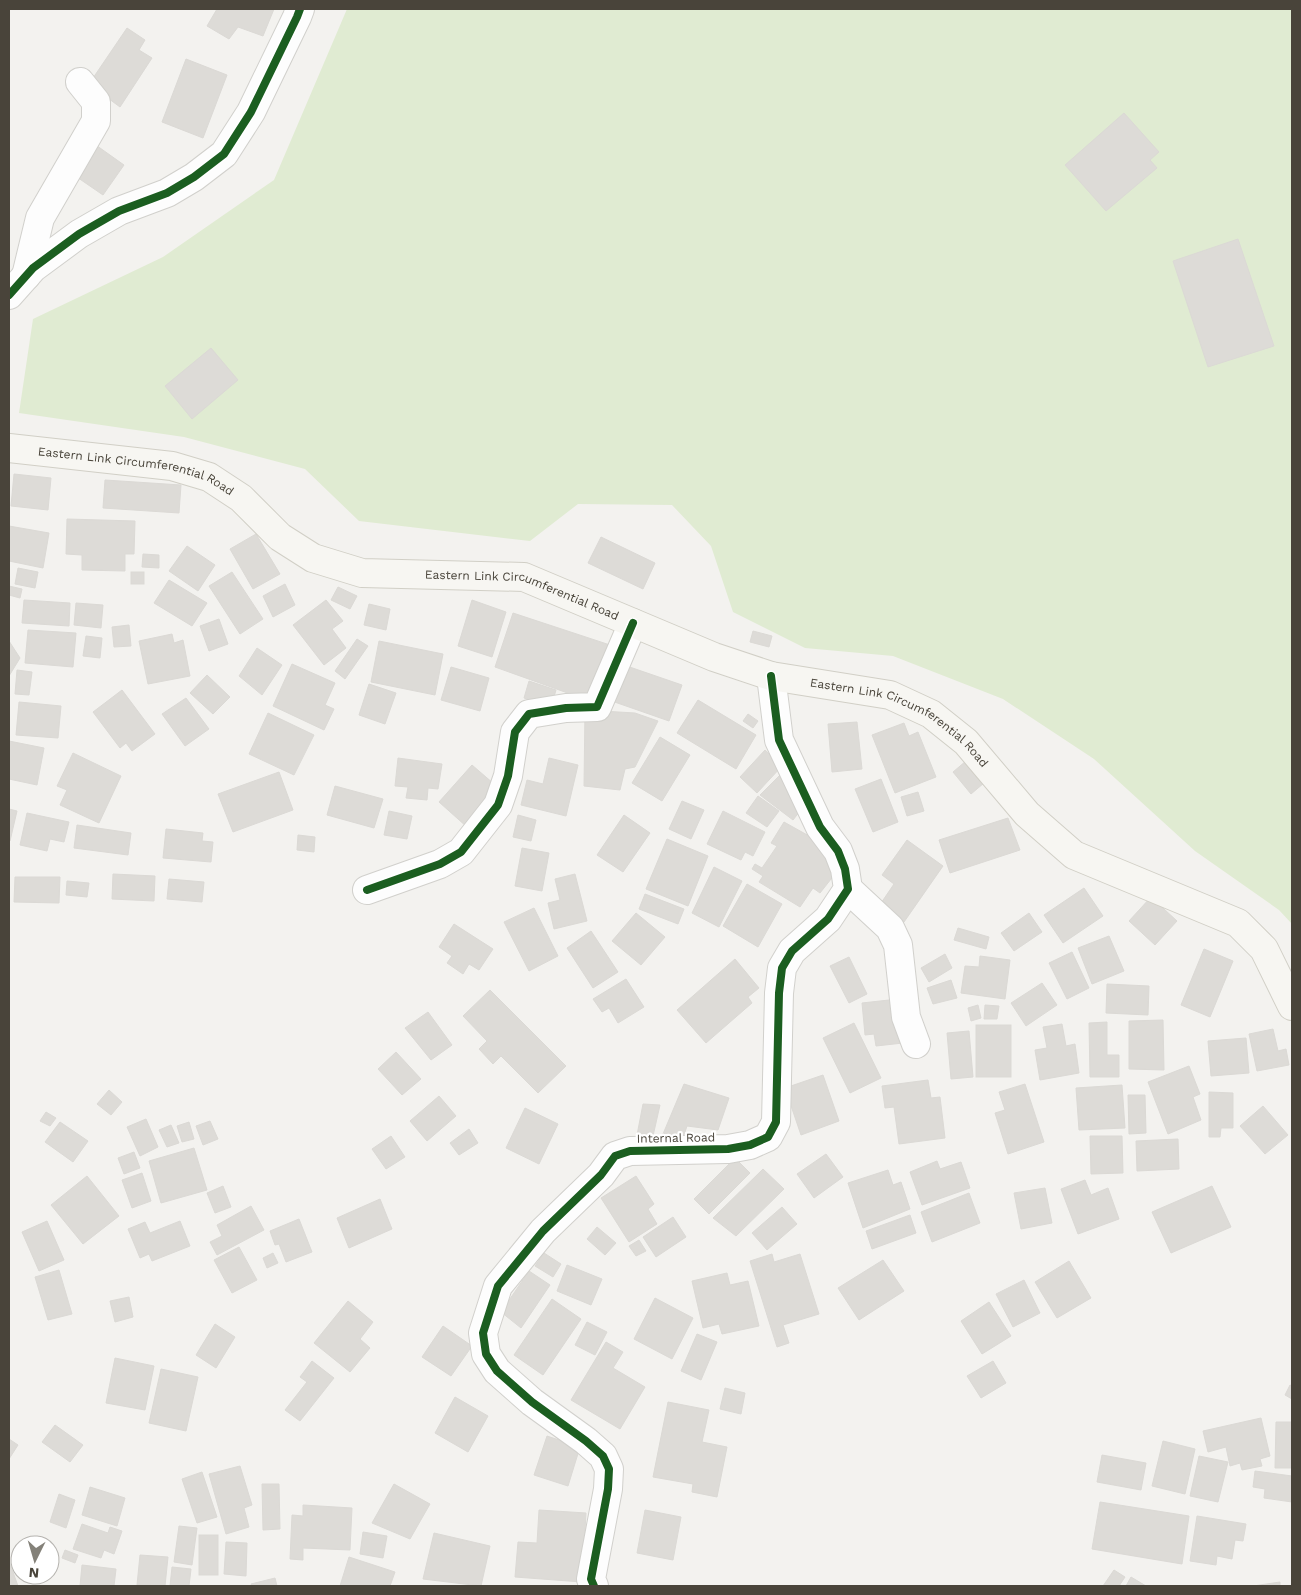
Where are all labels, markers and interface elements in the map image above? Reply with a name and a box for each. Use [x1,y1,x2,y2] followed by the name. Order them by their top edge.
[37,444,236,498] street label: Eastern Link Circumferential Road
[425,568,621,623] street label: Eastern Link Circumferential Road
[809,675,991,770] street label: Eastern Link Circumferential Road
[637,1130,715,1146] street label: Internal Road
[10,1535,60,1585] north arrow
[28,1565,40,1581] text: N

